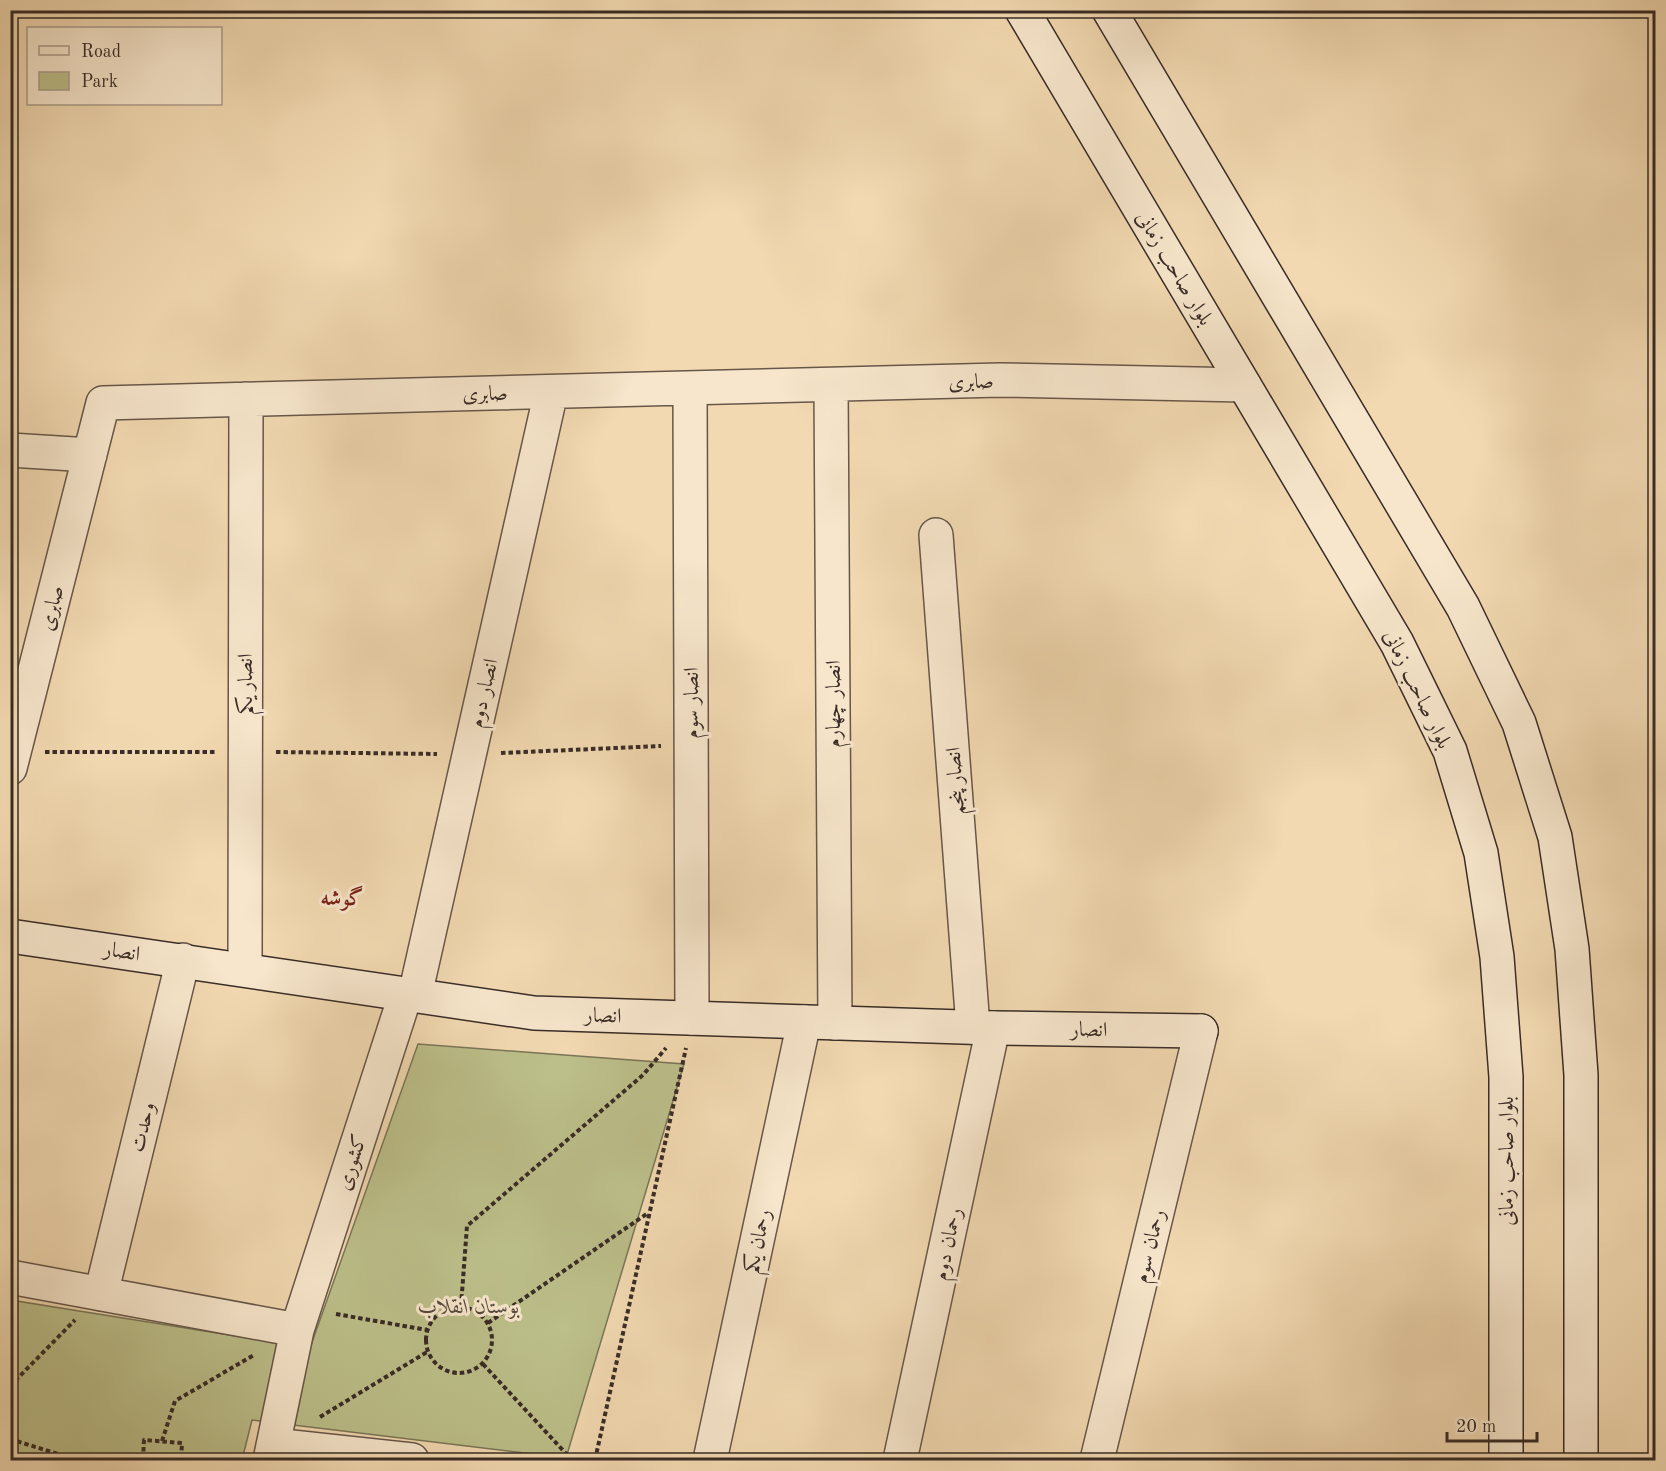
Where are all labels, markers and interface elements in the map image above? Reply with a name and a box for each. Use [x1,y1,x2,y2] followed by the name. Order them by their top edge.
[27,27,222,105] legend
[81,43,121,61] text: Road
[81,73,118,91] text: Park
[1130,208,1216,331] street label: بلوار صاحب زمانی
[948,372,994,393] street label: صابری
[462,384,508,405] street label: صابری
[37,584,68,633] street label: صابری
[1377,627,1454,753] street label: بلوار صاحب زمانی
[234,653,265,715] street label: انصار یکم
[466,657,508,731] street label: انصار دوم
[824,660,851,748] street label: انصار چهارم
[682,667,709,739] street label: انصار سوم
[944,746,977,816] street label: انصار پنجم
[321,885,363,911] district label: گوشه
[100,939,142,966] street label: انصار
[582,1005,622,1028] street label: انصار
[1068,1020,1108,1041] street label: انصار
[1497,1096,1520,1226] street label: بلوار صاحب زمانی
[127,1100,160,1154] street label: وحدت
[334,1132,372,1193] street label: کشوری
[931,1206,972,1284] street label: رحمان دوم
[739,1207,783,1277] street label: رحمان یکم
[1131,1207,1176,1287] street label: رحمان سوم
[418,1297,520,1319] park label: بوستان انقلاب
[1447,1405,1537,1443] scale bar
[1456,1418,1496,1436] text: 20 m

